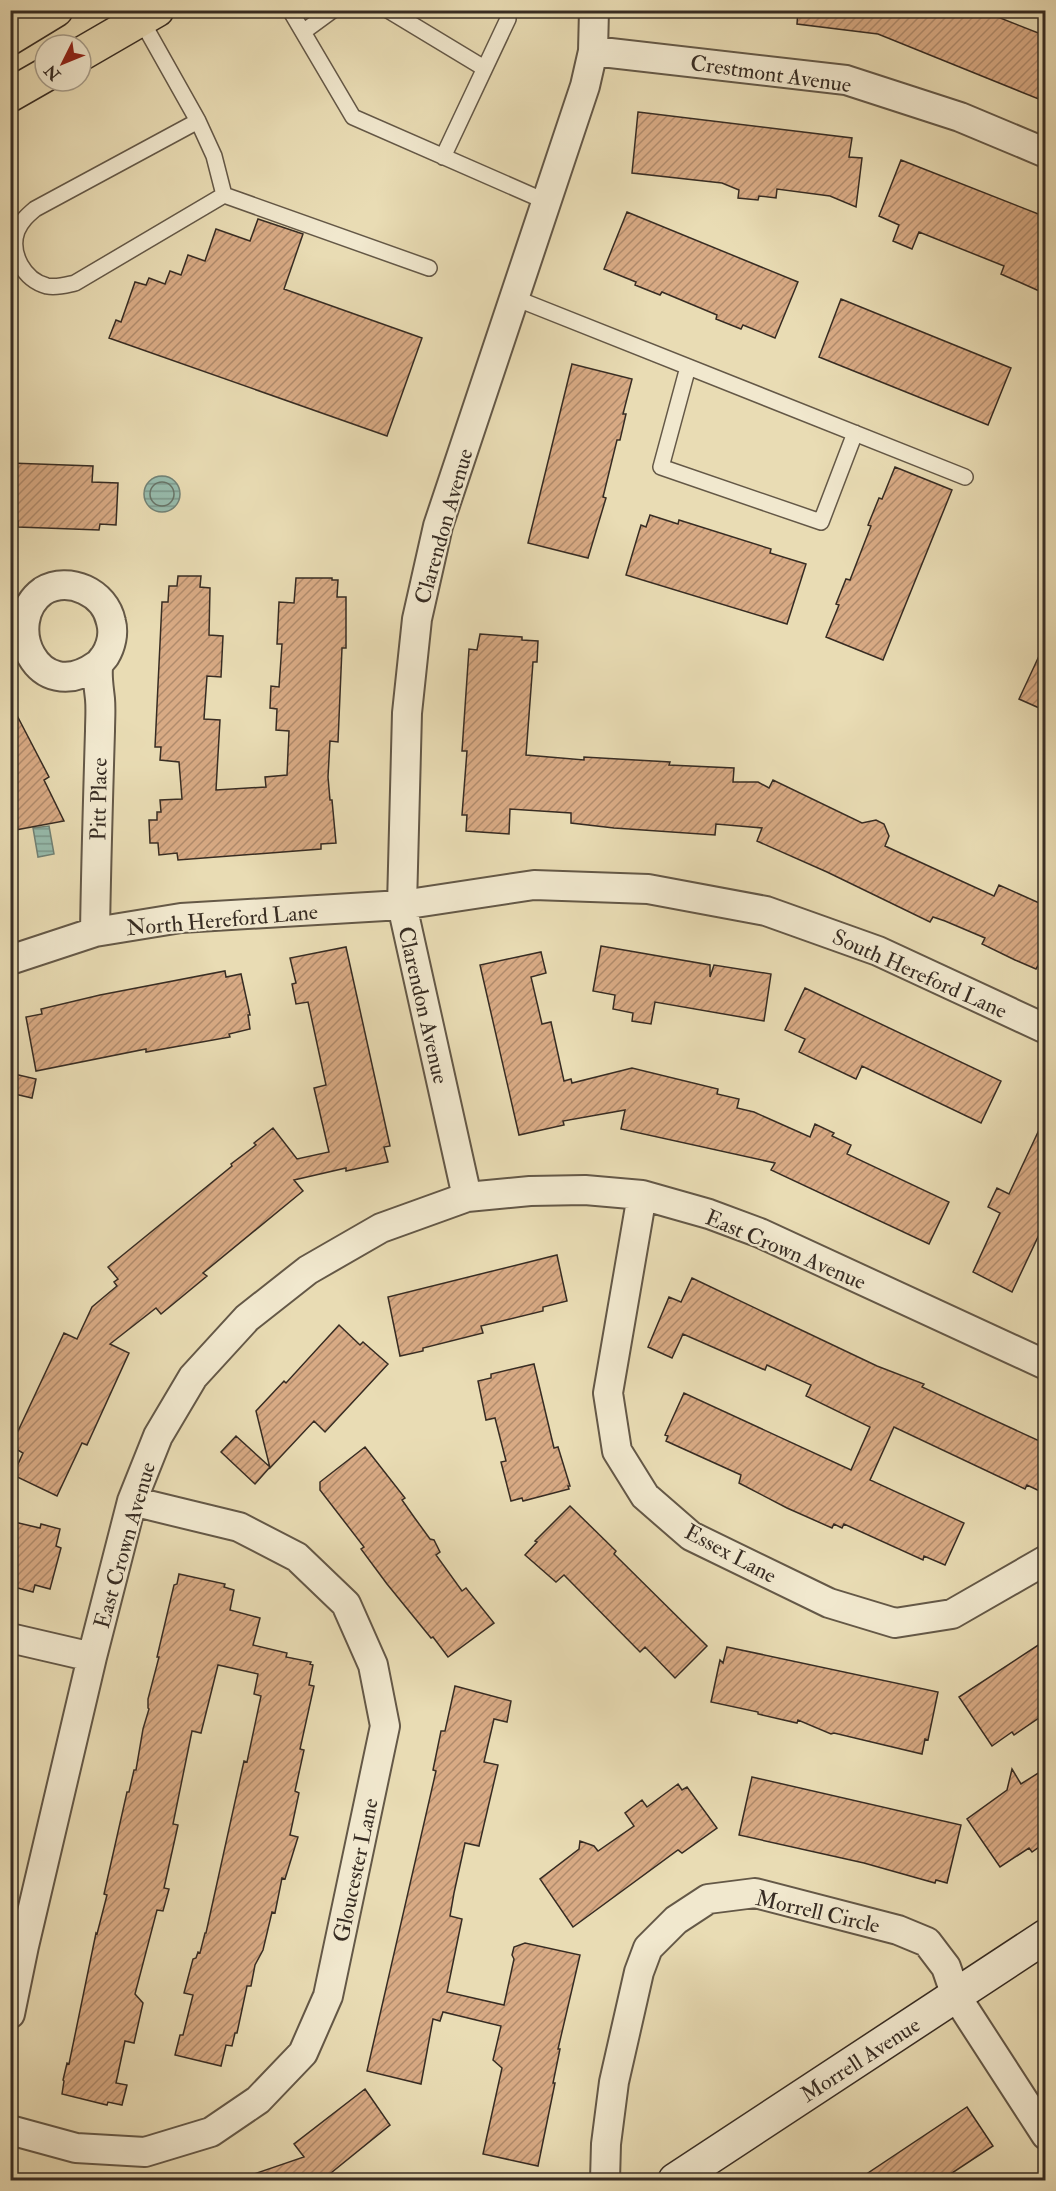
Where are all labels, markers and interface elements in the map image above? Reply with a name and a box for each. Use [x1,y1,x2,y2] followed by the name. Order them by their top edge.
[33,33,93,93] north arrow
[689,49,853,99] street label: Crestmont Avenue
[40,60,66,85] text: N
[408,445,480,607] street label: Clarendon Avenue
[84,757,114,841] street label: Pitt Place
[125,898,319,942] street label: North Hereford Lane
[828,923,1011,1025] street label: South Hereford Lane
[391,924,455,1087] street label: Clarendon Avenue
[701,1203,870,1296] street label: East Crown Avenue
[88,1459,162,1632] street label: East Crown Avenue
[680,1518,781,1590] street label: Essex Lane
[327,1796,385,1945] street label: Gloucester Lane
[753,1884,883,1940] street label: Morrell Circle
[796,2011,925,2109] street label: Morrell Avenue

